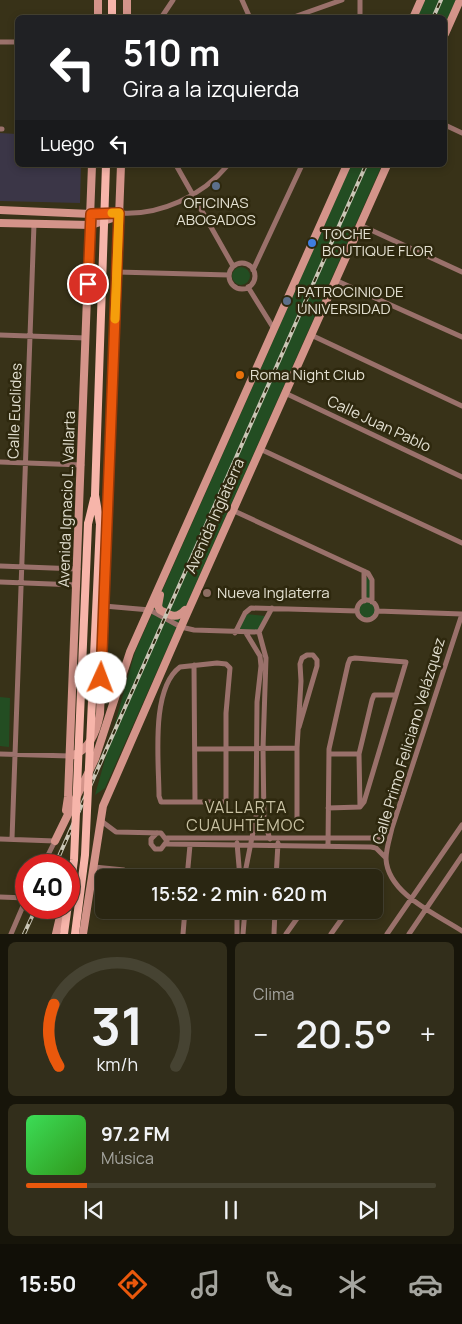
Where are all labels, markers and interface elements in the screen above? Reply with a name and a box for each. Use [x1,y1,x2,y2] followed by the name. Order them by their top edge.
[123,29,220,77] text: 510 m
[40,35,105,100] icon: left
[123,74,299,104] text: Gira a la izquierda
[105,130,133,158] icon: left
[40,131,95,157] text: Luego
[210,180,222,192] marker: OFICINAS ABOGADOS
[176,192,256,230] place label: OFICINAS ABOGADOS
[322,223,433,261] place label: TOCHE BOUTIQUE FLOR
[306,237,318,249] marker: TOCHE BOUTIQUE FLOR
[67,263,109,305] pin
[74,270,102,298] icon: arrive
[297,281,404,319] place label: PATROCINIO DE UNIVERSIDAD
[281,295,293,307] marker: PATROCINIO DE UNIVERSIDAD
[2,363,27,459] street label: Calle Euclides
[250,364,365,385] place label: Roma Night Club
[234,369,246,381] marker: Roma Night Club
[324,390,435,457] street label: Calle Juan Pablo
[53,410,80,588] street label: Avenida Ignacio L. Vallarta
[180,455,249,577] street label: Avenida Inglaterra
[217,582,330,603] place label: Nueva Inglaterra
[201,587,213,599] marker: Nueva Inglaterra
[367,635,450,847] street label: Calle Primo Feliciano Velázquez
[74,651,126,703] position arrow
[186,796,306,836] district label: VALLARTA CUAUHTÉMOC
[15,854,80,919] speed limit sign: 40
[151,881,327,907] text: 15:52 · 2 min · 620 m
[253,983,294,1005] text: Clima
[91,990,144,1061] text: 31
[296,1007,392,1059] text: 20.5°
[253,1015,268,1053] text: −
[420,1015,436,1053] text: +
[97,1052,138,1076] text: km/h
[101,1121,170,1147] text: 97.2 FM
[101,1147,154,1169] text: Música
[80,1196,108,1224] icon: previous
[217,1196,245,1224] icon: pause
[354,1196,382,1224] icon: next
[115,1267,150,1302] icon: directions
[188,1267,223,1302] icon: music
[261,1267,296,1302] icon: phone
[335,1267,370,1302] icon: climate
[408,1267,443,1302] icon: car
[19,1269,77,1299] text: 15:50

